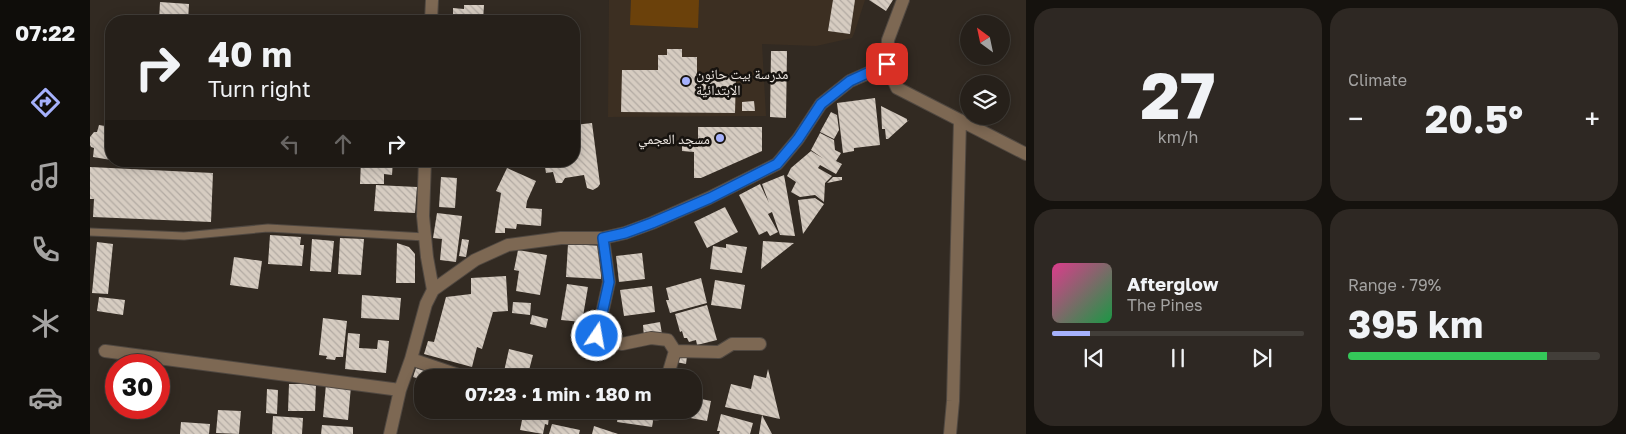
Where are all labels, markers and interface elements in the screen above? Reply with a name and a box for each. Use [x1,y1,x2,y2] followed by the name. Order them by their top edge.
[960,15,1010,65] north arrow
[960,15,1010,125] map controls
[15,19,75,46] text: 07:22
[208,33,292,75] text: 40 m
[125,35,190,100] icon: right
[866,43,908,85] pin
[873,50,901,78] icon: arrive
[1140,55,1216,133] text: 27
[696,65,788,98] place label: مدرسة بيت حانون الابتدائية
[1348,70,1407,90] text: Climate
[208,75,311,102] text: Turn right
[680,75,692,87] marker: مدرسة بيت حانون الابتدائية
[960,75,1010,125] button: layers
[28,85,63,120] icon: directions
[1425,96,1523,141] text: 20.5°
[1348,102,1363,135] text: −
[1585,102,1600,135] text: +
[1158,127,1198,147] text: km/h
[276,130,304,158] icon: left
[329,130,357,158] icon: ahead
[382,130,410,158] icon: right
[638,130,710,150] place label: مسجد العجمي
[714,132,726,144] marker: مسجد العجمي
[28,159,63,194] icon: music
[28,232,63,267] icon: phone
[1127,272,1218,295] text: Afterglow
[1348,275,1441,295] text: Range · 79%
[1127,295,1202,315] text: The Pines
[1348,301,1483,346] text: 395 km
[28,306,63,341] icon: climate
[570,309,622,361] position arrow
[1080,344,1108,372] icon: previous
[1164,344,1192,372] icon: pause
[1248,344,1276,372] icon: next
[105,354,170,419] speed limit sign: 30
[28,380,63,415] icon: car
[465,382,651,405] text: 07:23 · 1 min · 180 m

